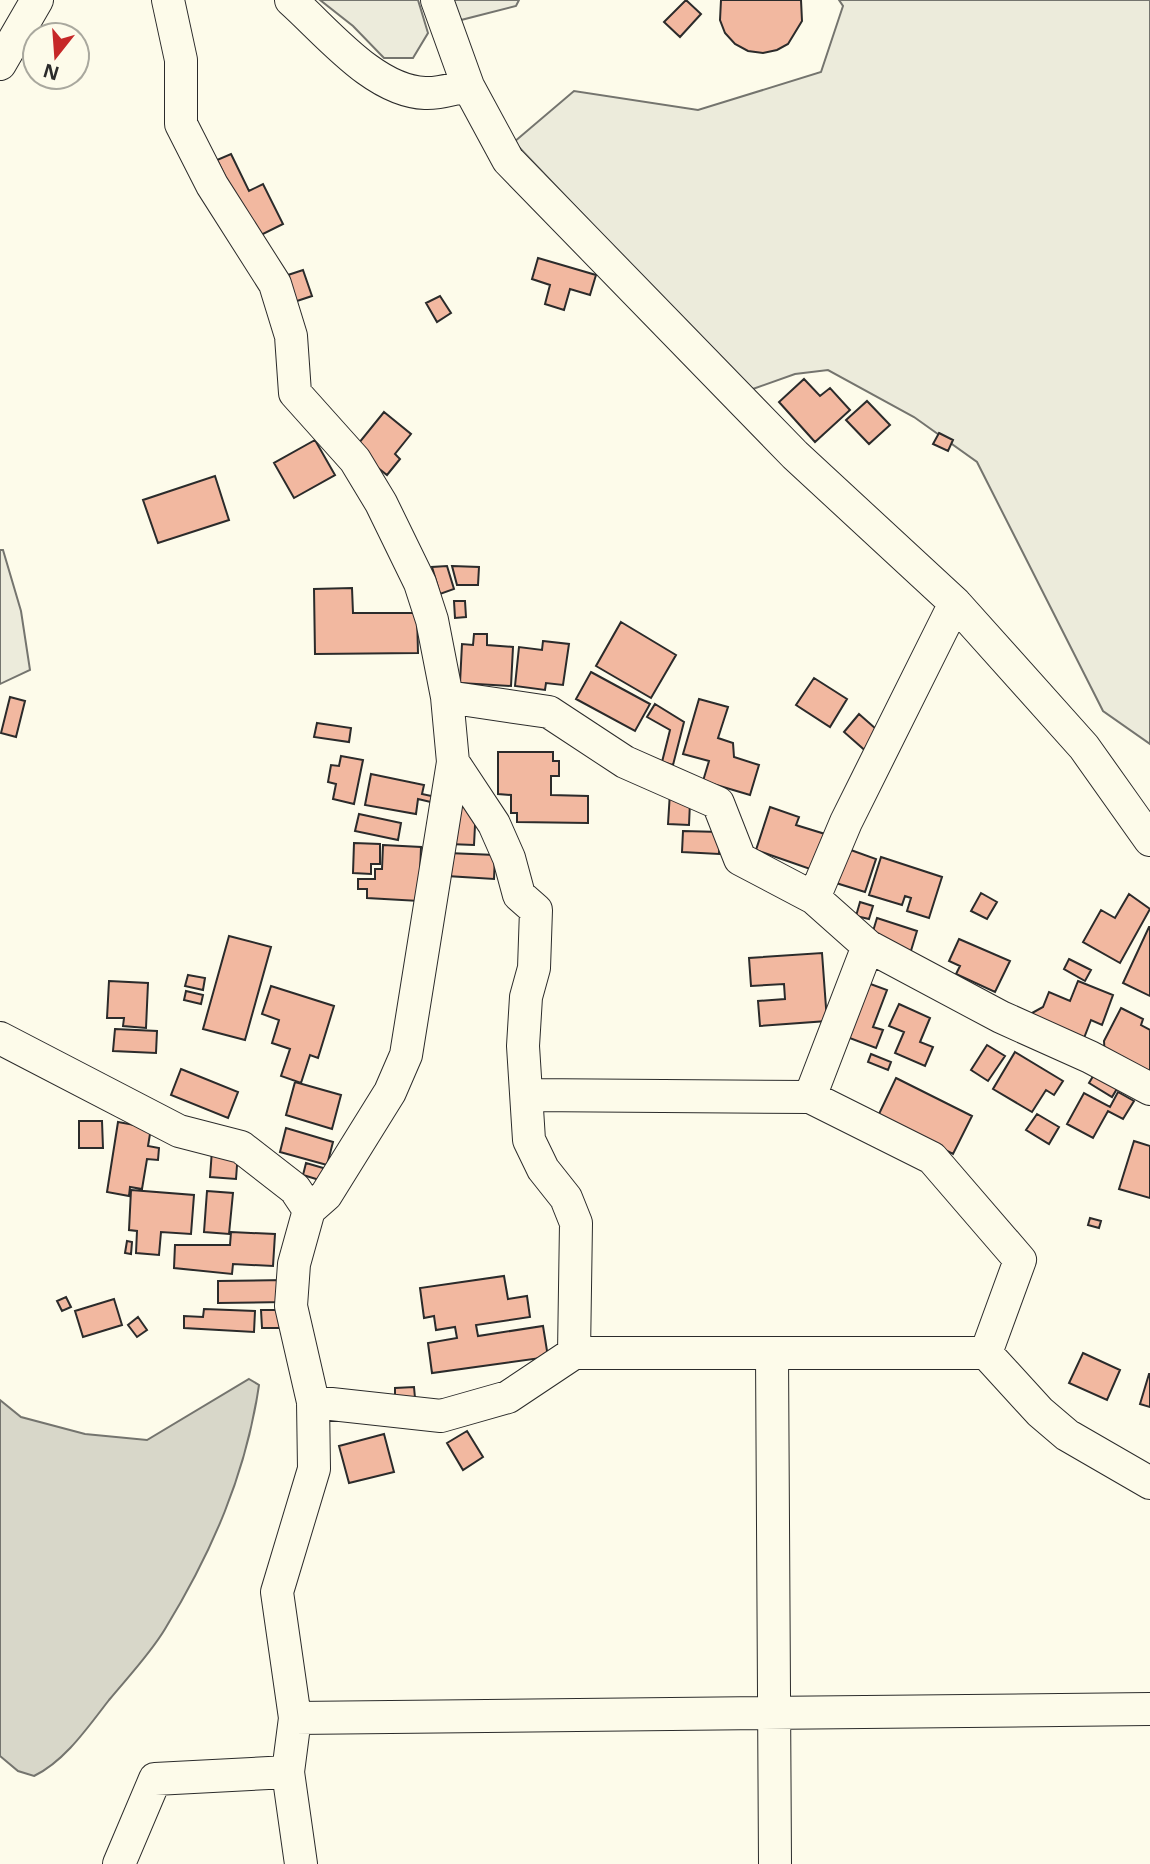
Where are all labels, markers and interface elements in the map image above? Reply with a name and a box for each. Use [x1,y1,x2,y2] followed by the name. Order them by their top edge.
[21,21,91,91] north arrow
[40,58,62,87] text: N

